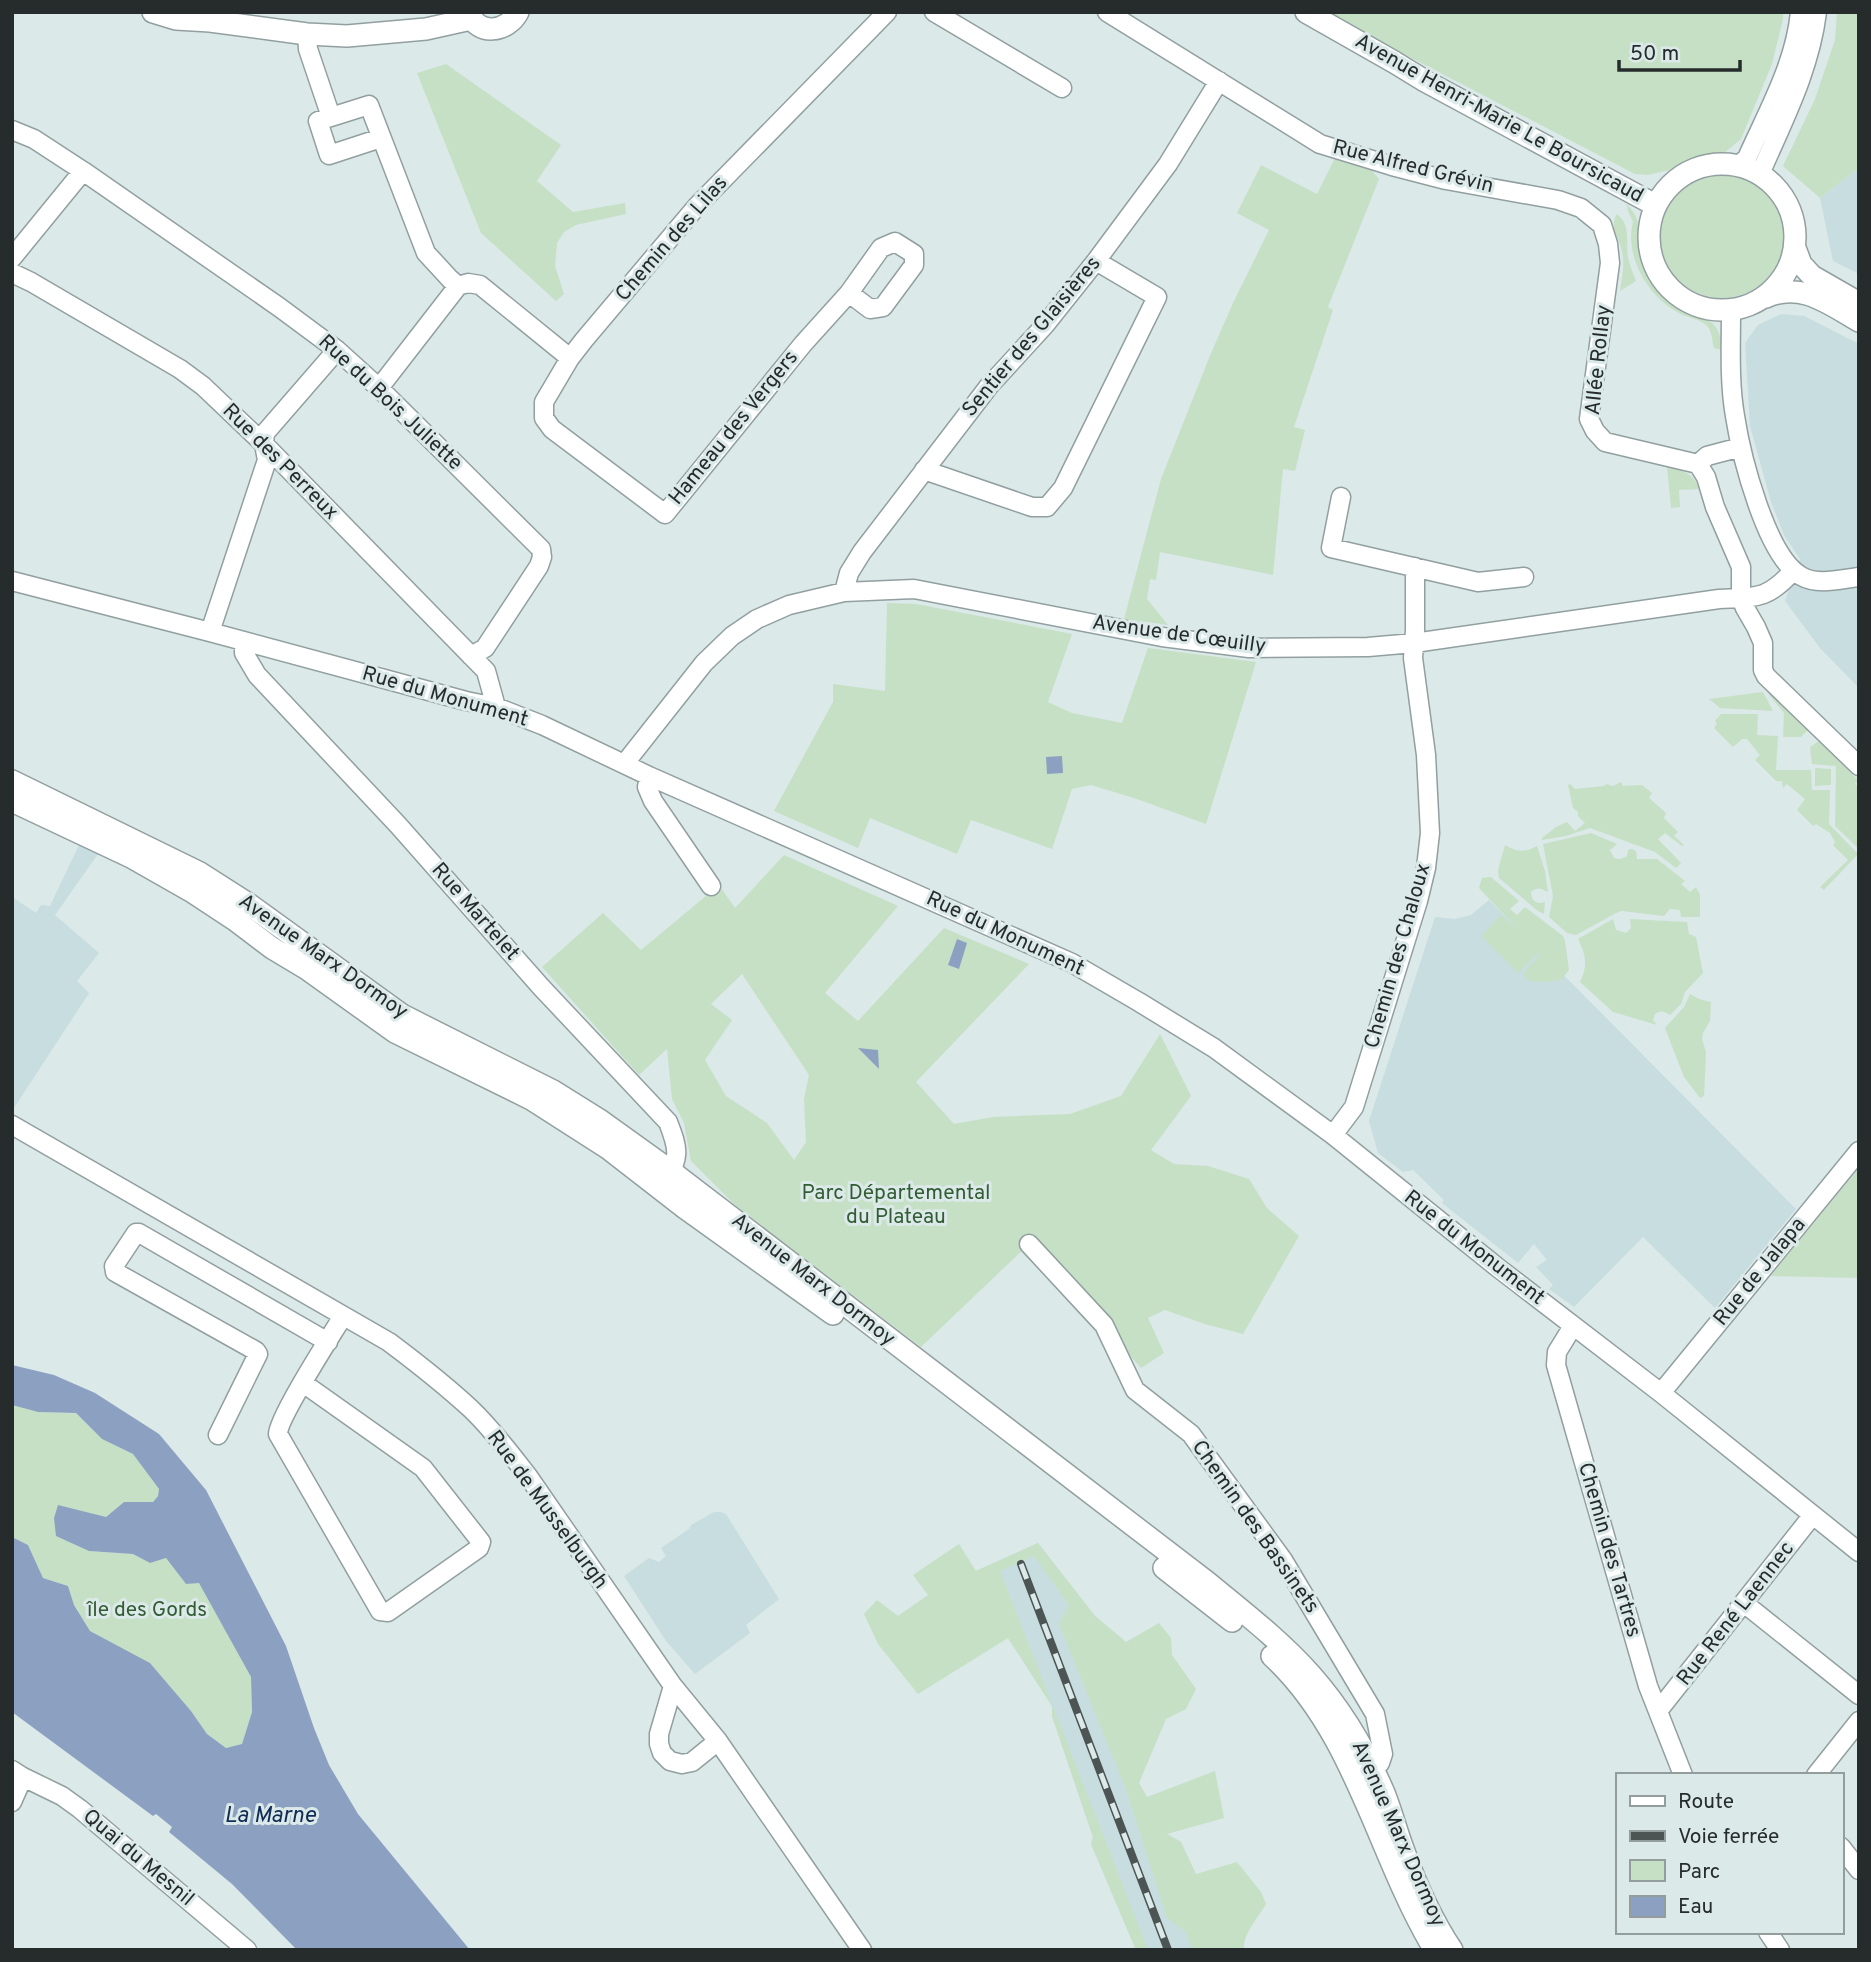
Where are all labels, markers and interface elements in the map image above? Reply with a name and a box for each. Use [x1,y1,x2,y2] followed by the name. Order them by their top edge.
[1350,28,1648,210] street label: Avenue Henri-Marie Le Boursicaud
[1619,28,1740,72] scale bar
[1630,41,1679,68] text: 50 m
[1330,134,1496,200] street label: Rue Alfred Grévin
[610,170,734,308] street label: Chemin des Lilas
[957,251,1107,423] street label: Sentier des Glaisières
[1580,303,1618,417] street label: Allée Rollay
[312,329,468,477] street label: Rue du Bois Juliette
[663,345,805,511] street label: Hameau des Vergers
[216,398,344,526] street label: Rue des Perreux
[1090,609,1268,661] street label: Avenue de Cœuilly
[359,660,531,734] street label: Rue du Monument
[425,857,525,967] street label: Rue Martelet
[1359,860,1437,1052] street label: Chemin des Chaloux
[922,886,1088,982] street label: Rue du Monument
[233,888,413,1026] street label: Avenue Marx Dormoy
[801,1180,991,1231] park label: Parc Départemental du Plateau
[1398,1185,1550,1311] street label: Rue du Monument
[725,1207,901,1353] street label: Avenue Marx Dormoy
[1708,1212,1812,1332] street label: Rue de Jalapa
[480,1425,614,1595] street label: Rue de Musselburgh
[1185,1435,1325,1619] street label: Chemin des Bassinets
[1571,1460,1647,1640] street label: Chemin des Tartres
[1671,1536,1801,1692] street label: Rue René Laennec
[85,1597,207,1624] park label: île des Gords
[1345,1737,1451,1931] street label: Avenue Marx Dormoy
[1616,1773,1843,1934] legend
[1678,1789,1734,1816] text: Route
[224,1802,317,1831] water label: La Marne
[77,1803,199,1913] street label: Quai du Mesnil
[1678,1824,1779,1851] text: Voie ferrée
[1678,1859,1720,1886] text: Parc
[1678,1894,1713,1921] text: Eau

